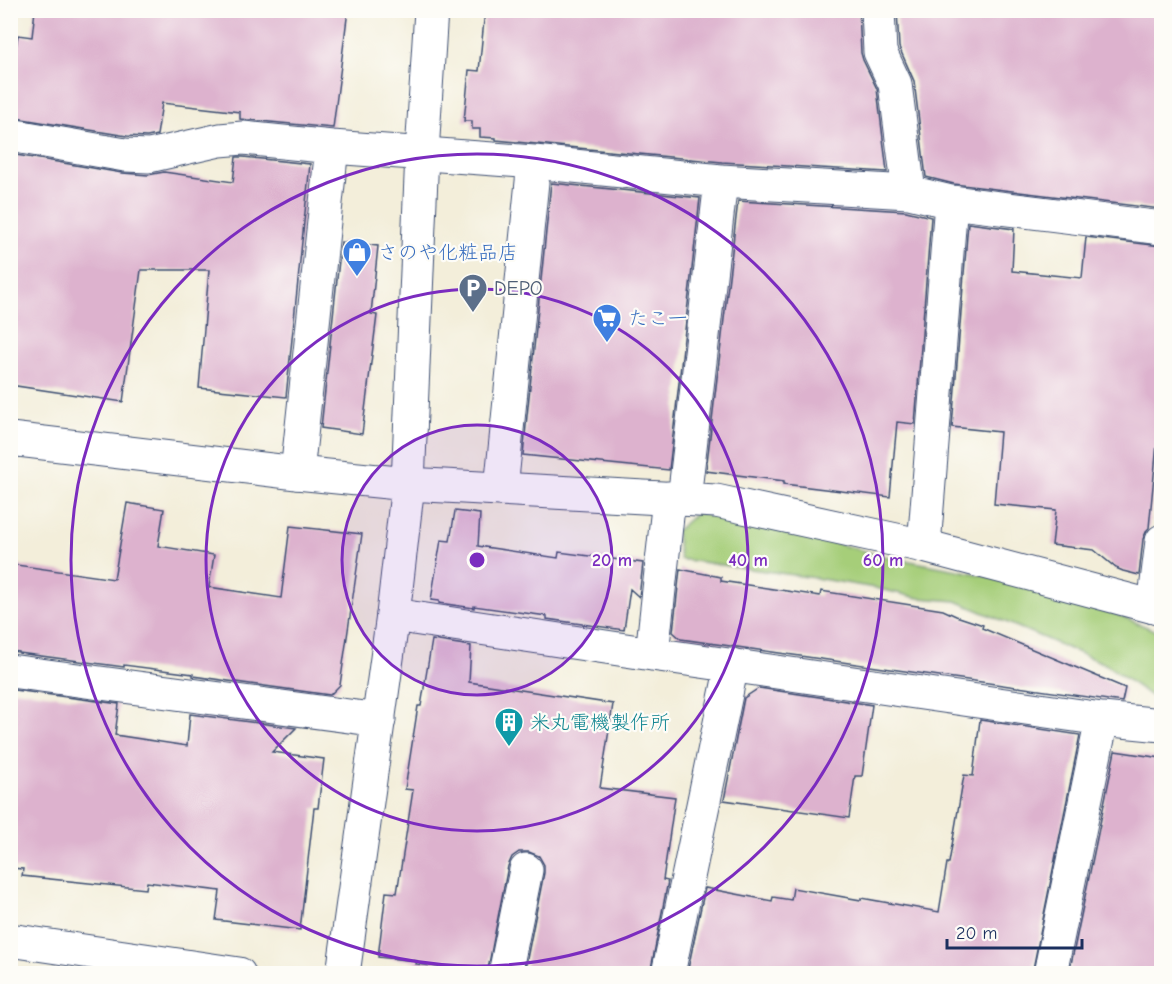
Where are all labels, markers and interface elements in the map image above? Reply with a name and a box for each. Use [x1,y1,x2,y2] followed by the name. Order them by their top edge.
[341,236,373,278] shop icon: さのや化粧品店
[378,241,518,264] place label: さのや化粧品店
[457,272,489,314] parking icon: DEPO
[494,277,543,300] place label: DEPO
[591,302,623,344] supermarket icon: たこ一
[628,307,688,330] place label: たこ一
[467,550,487,570] centre of rings
[592,550,632,571] text: 20 m
[728,550,768,571] text: 40 m
[863,550,903,571] text: 60 m
[493,706,525,748] building icon: 米丸電機製作所
[530,711,670,734] place label: 米丸電機製作所
[947,912,1082,950] scale bar
[956,923,997,944] text: 20 m

